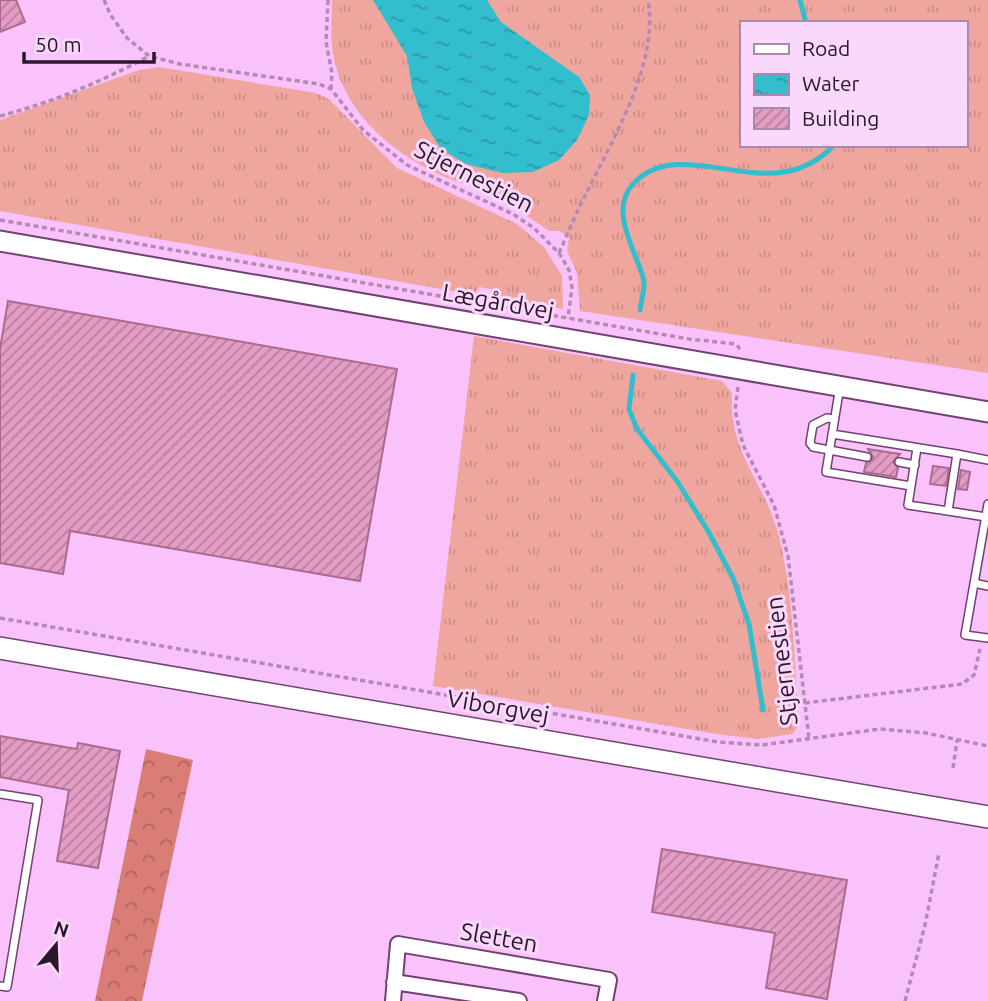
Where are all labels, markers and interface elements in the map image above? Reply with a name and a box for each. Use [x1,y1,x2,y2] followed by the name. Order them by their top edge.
[24,21,154,65] scale bar
[740,21,967,147] legend
[35,32,82,56] text: 50 m
[802,36,850,60] text: Road
[802,71,860,95] text: Water
[802,106,879,130] text: Building
[410,135,538,218] street label: Stjernestien
[440,278,556,325] street label: Lægårdvej
[760,595,803,727] street label: Stjernestien
[445,684,551,729] street label: Viborgvej
[21,910,91,980] north arrow
[51,916,72,942] text: N
[458,917,540,958] street label: Sletten

